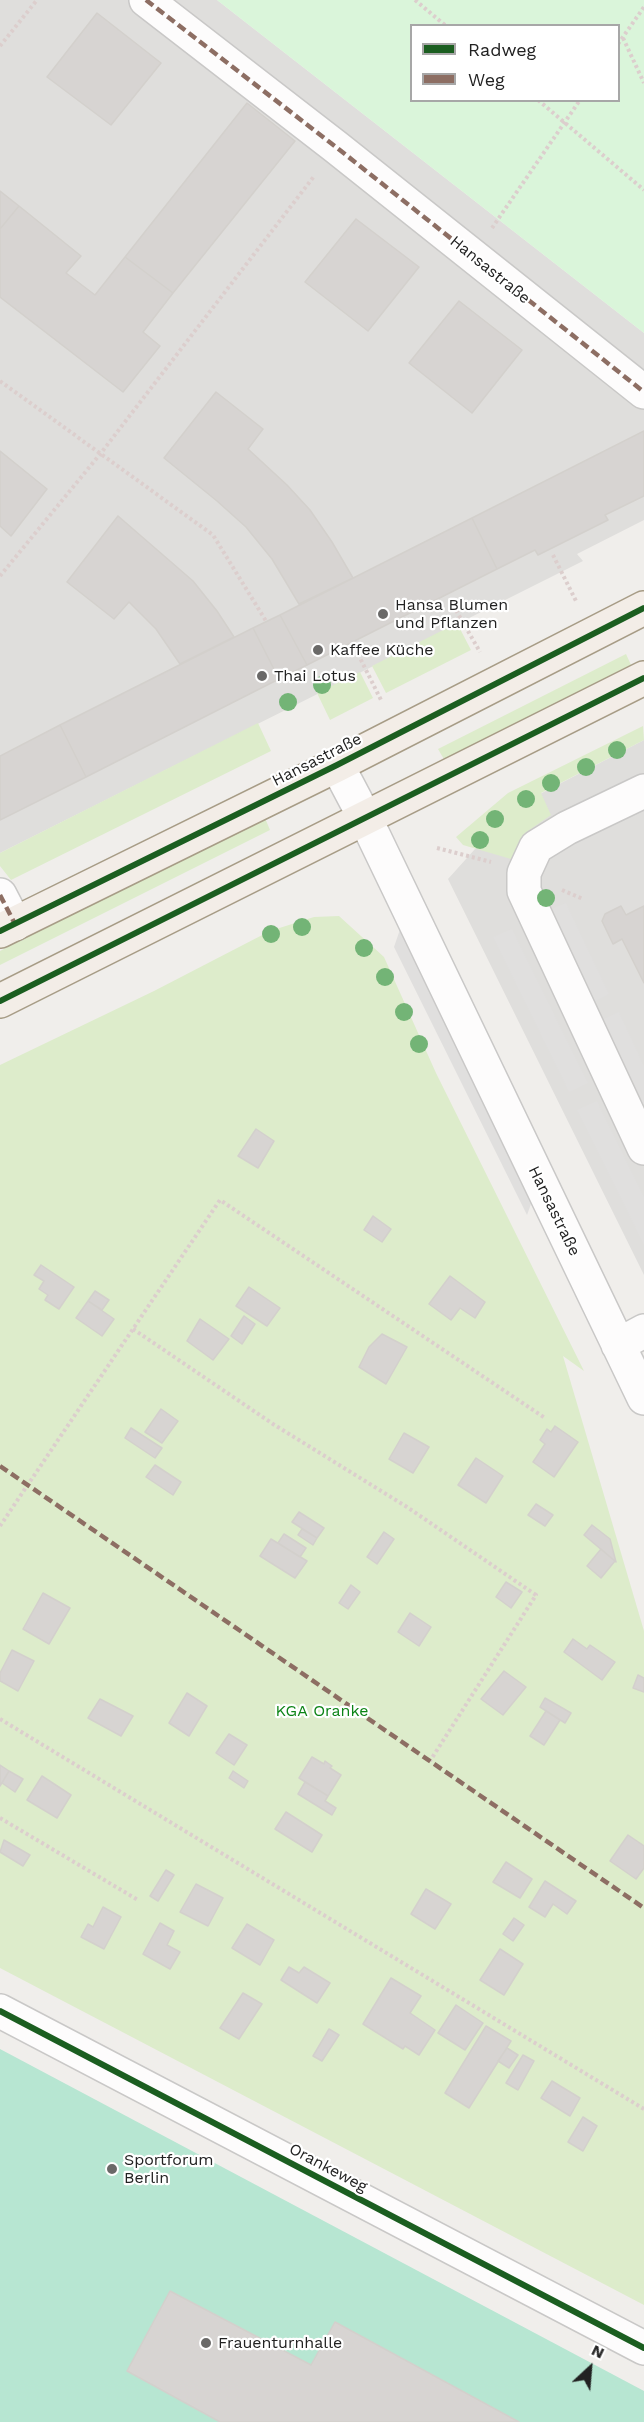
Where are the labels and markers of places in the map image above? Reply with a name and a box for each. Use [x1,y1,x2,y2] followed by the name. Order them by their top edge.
[395,595,508,633] place label: Hansa Blumen und Pflanzen
[376,607,390,621] marker: Hansa Blumen und Pflanzen
[330,640,434,660] place label: Kaffee Küche
[311,643,325,657] marker: Kaffee Küche
[274,666,356,686] place label: Thai Lotus
[255,669,269,683] marker: Thai Lotus
[124,2150,214,2188] place label: Sportforum Berlin
[105,2162,119,2176] marker: Sportforum Berlin
[218,2333,342,2353] place label: Frauenturnhalle
[199,2336,213,2350] marker: Frauenturnhalle

